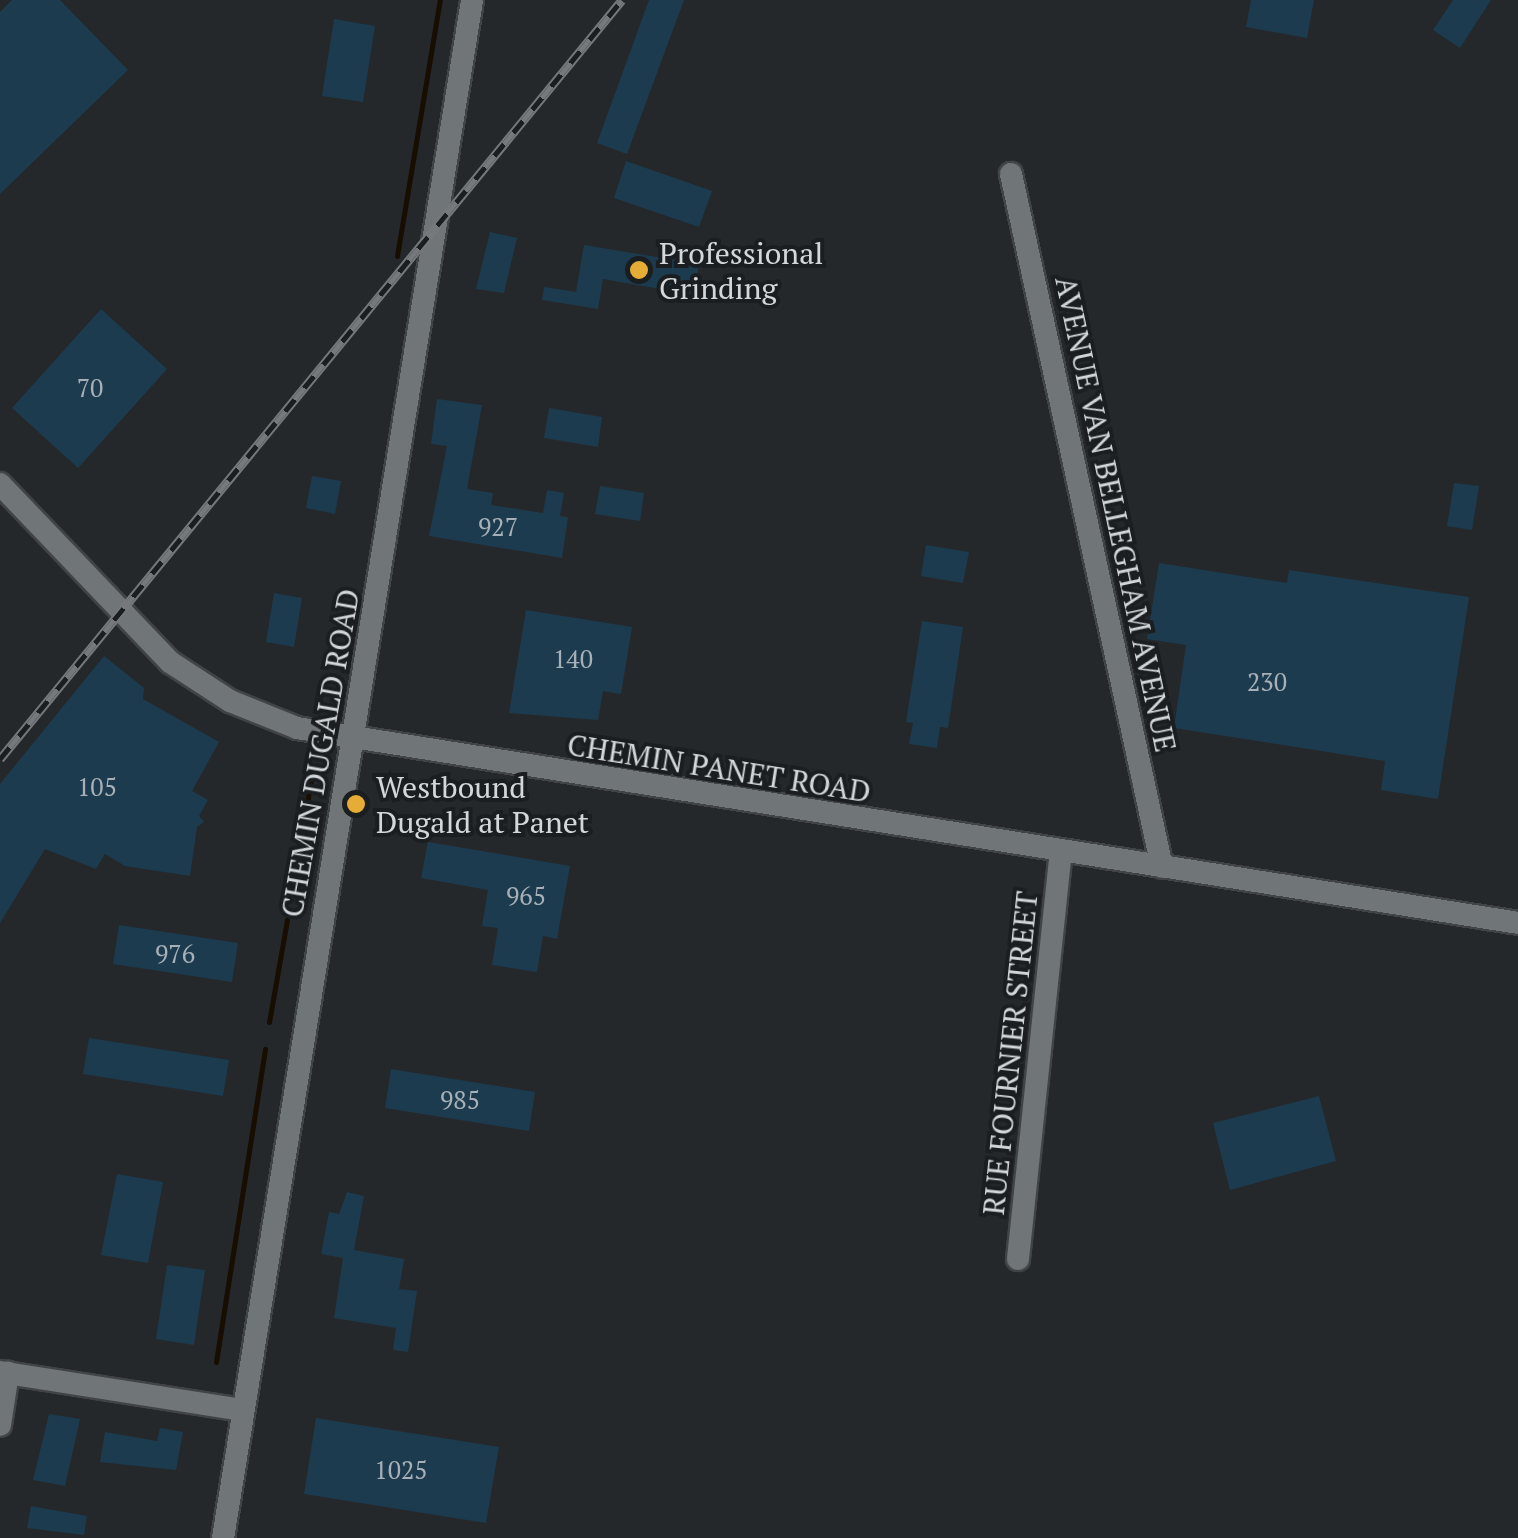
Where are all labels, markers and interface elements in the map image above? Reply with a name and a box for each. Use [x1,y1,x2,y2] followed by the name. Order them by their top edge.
[659,235,823,306] place label: Professional Grinding
[628,259,650,281] marker: Professional Grinding
[1048,272,1184,756] street label: AVENUE VAN BELLEGHAM AVENUE
[77,373,103,403] house number: 70
[478,512,518,542] house number: 927
[273,586,367,920] street label: CHEMIN DUGALD ROAD
[553,644,593,674] house number: 140
[1247,667,1287,697] house number: 230
[565,726,873,810] street label: CHEMIN PANET ROAD
[376,769,589,840] place label: Westbound Dugald at Panet
[77,772,117,802] house number: 105
[345,793,367,815] marker: Westbound Dugald at Panet
[506,881,546,911] house number: 965
[975,889,1045,1217] street label: RUE FOURNIER STREET
[155,939,195,969] house number: 976
[440,1085,480,1115] house number: 985
[374,1455,428,1485] house number: 1025

